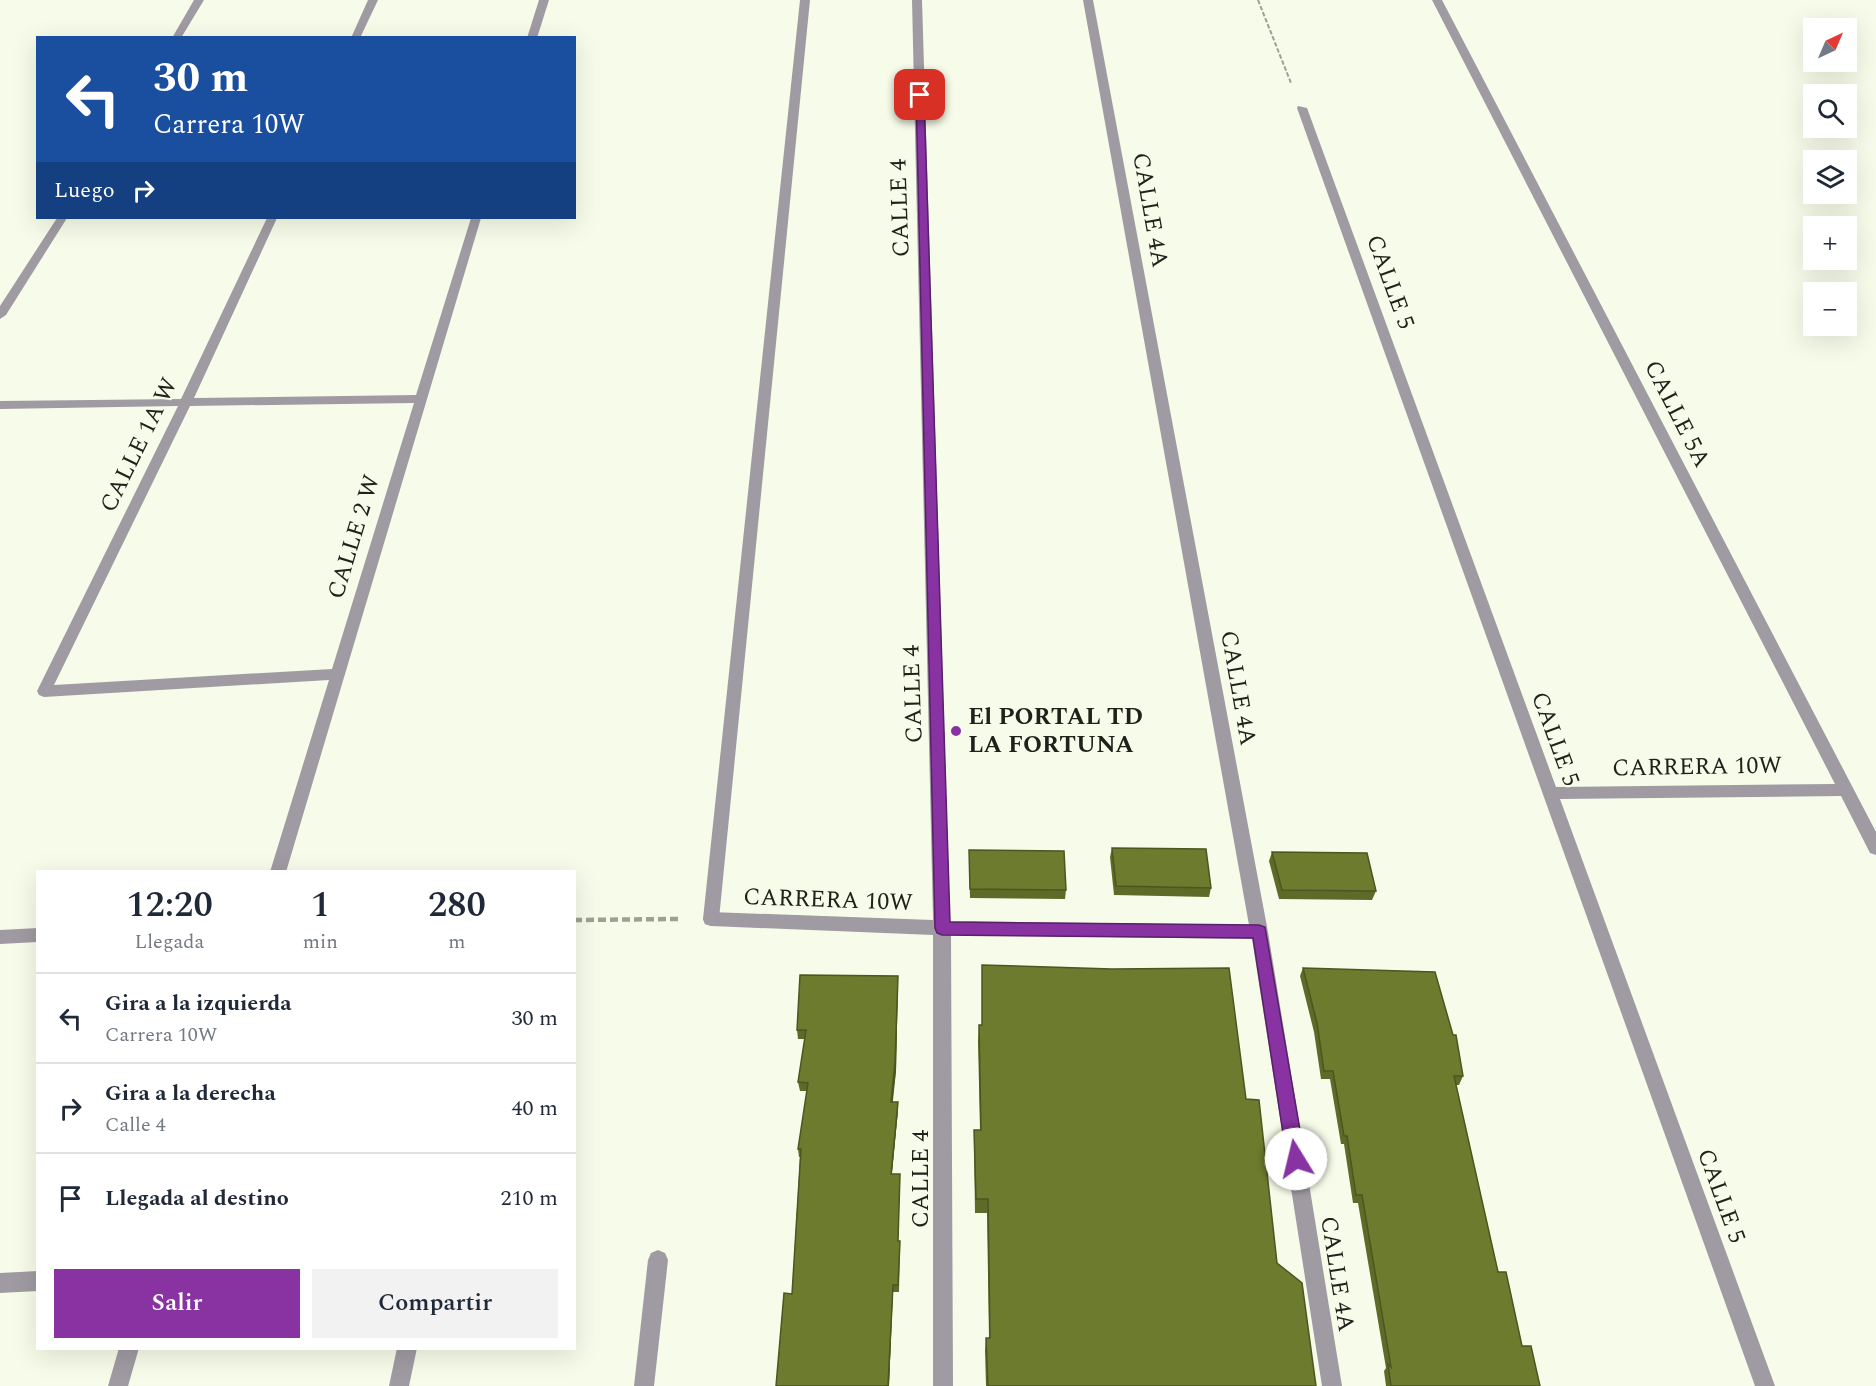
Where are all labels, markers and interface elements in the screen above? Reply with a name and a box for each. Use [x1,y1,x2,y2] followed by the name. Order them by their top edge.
[1803,18,1857,72] north arrow
[1803,18,1857,336] map controls
[153,47,248,110] text: 30 m
[54,60,132,138] icon: left
[894,69,945,120] pin
[903,78,936,111] icon: arrive
[1803,84,1857,138] button: search
[153,104,305,146] text: Carrera 10W
[1122,150,1178,270] street label: CALLE 4A
[1803,150,1857,204] button: layers
[880,158,920,258] street label: CALLE 4
[54,174,115,207] text: Luego
[127,174,160,207] icon: right
[1803,216,1857,270] button: +
[1356,230,1424,334] street label: CALLE 5
[1803,282,1857,336] button: −
[1635,354,1719,474] street label: CALLE 5A
[91,371,187,519] street label: CALLE 1A W
[318,470,390,603] street label: CALLE 2 W
[1210,628,1266,748] street label: CALLE 4A
[893,644,933,744] street label: CALLE 4
[1521,687,1589,791] street label: CALLE 5
[968,699,1143,763] place label: El PORTAL TD LA FORTUNA
[949,724,963,738] marker: El PORTAL TD LA FORTUNA
[1612,748,1783,786] street label: CARRERA 10W
[126,878,213,933] text: 12:20
[311,878,330,933] text: 1
[428,878,486,933] text: 280
[743,879,914,921] street label: CARRERA 10W
[135,927,204,957] text: Llegada
[303,927,338,957] text: min
[448,927,466,957] text: m
[105,987,292,1020] text: Gira a la izquierda
[54,1002,87,1035] icon: left
[512,1002,558,1035] text: 30 m
[105,1020,217,1050] text: Carrera 10W
[105,1077,276,1110] text: Gira a la derecha
[54,1092,87,1125] icon: right
[512,1092,558,1125] text: 40 m
[105,1110,166,1140] text: Calle 4
[1264,1127,1328,1191] position arrow
[903,1130,939,1228] street label: CALLE 4
[1687,1144,1755,1248] street label: CALLE 5
[54,1182,87,1215] icon: arrive
[105,1182,289,1215] text: Llegada al destino
[501,1182,558,1215] text: 210 m
[1310,1214,1364,1334] street label: CALLE 4A
[54,1269,300,1338] button: Salir
[312,1269,558,1338] button: Compartir

